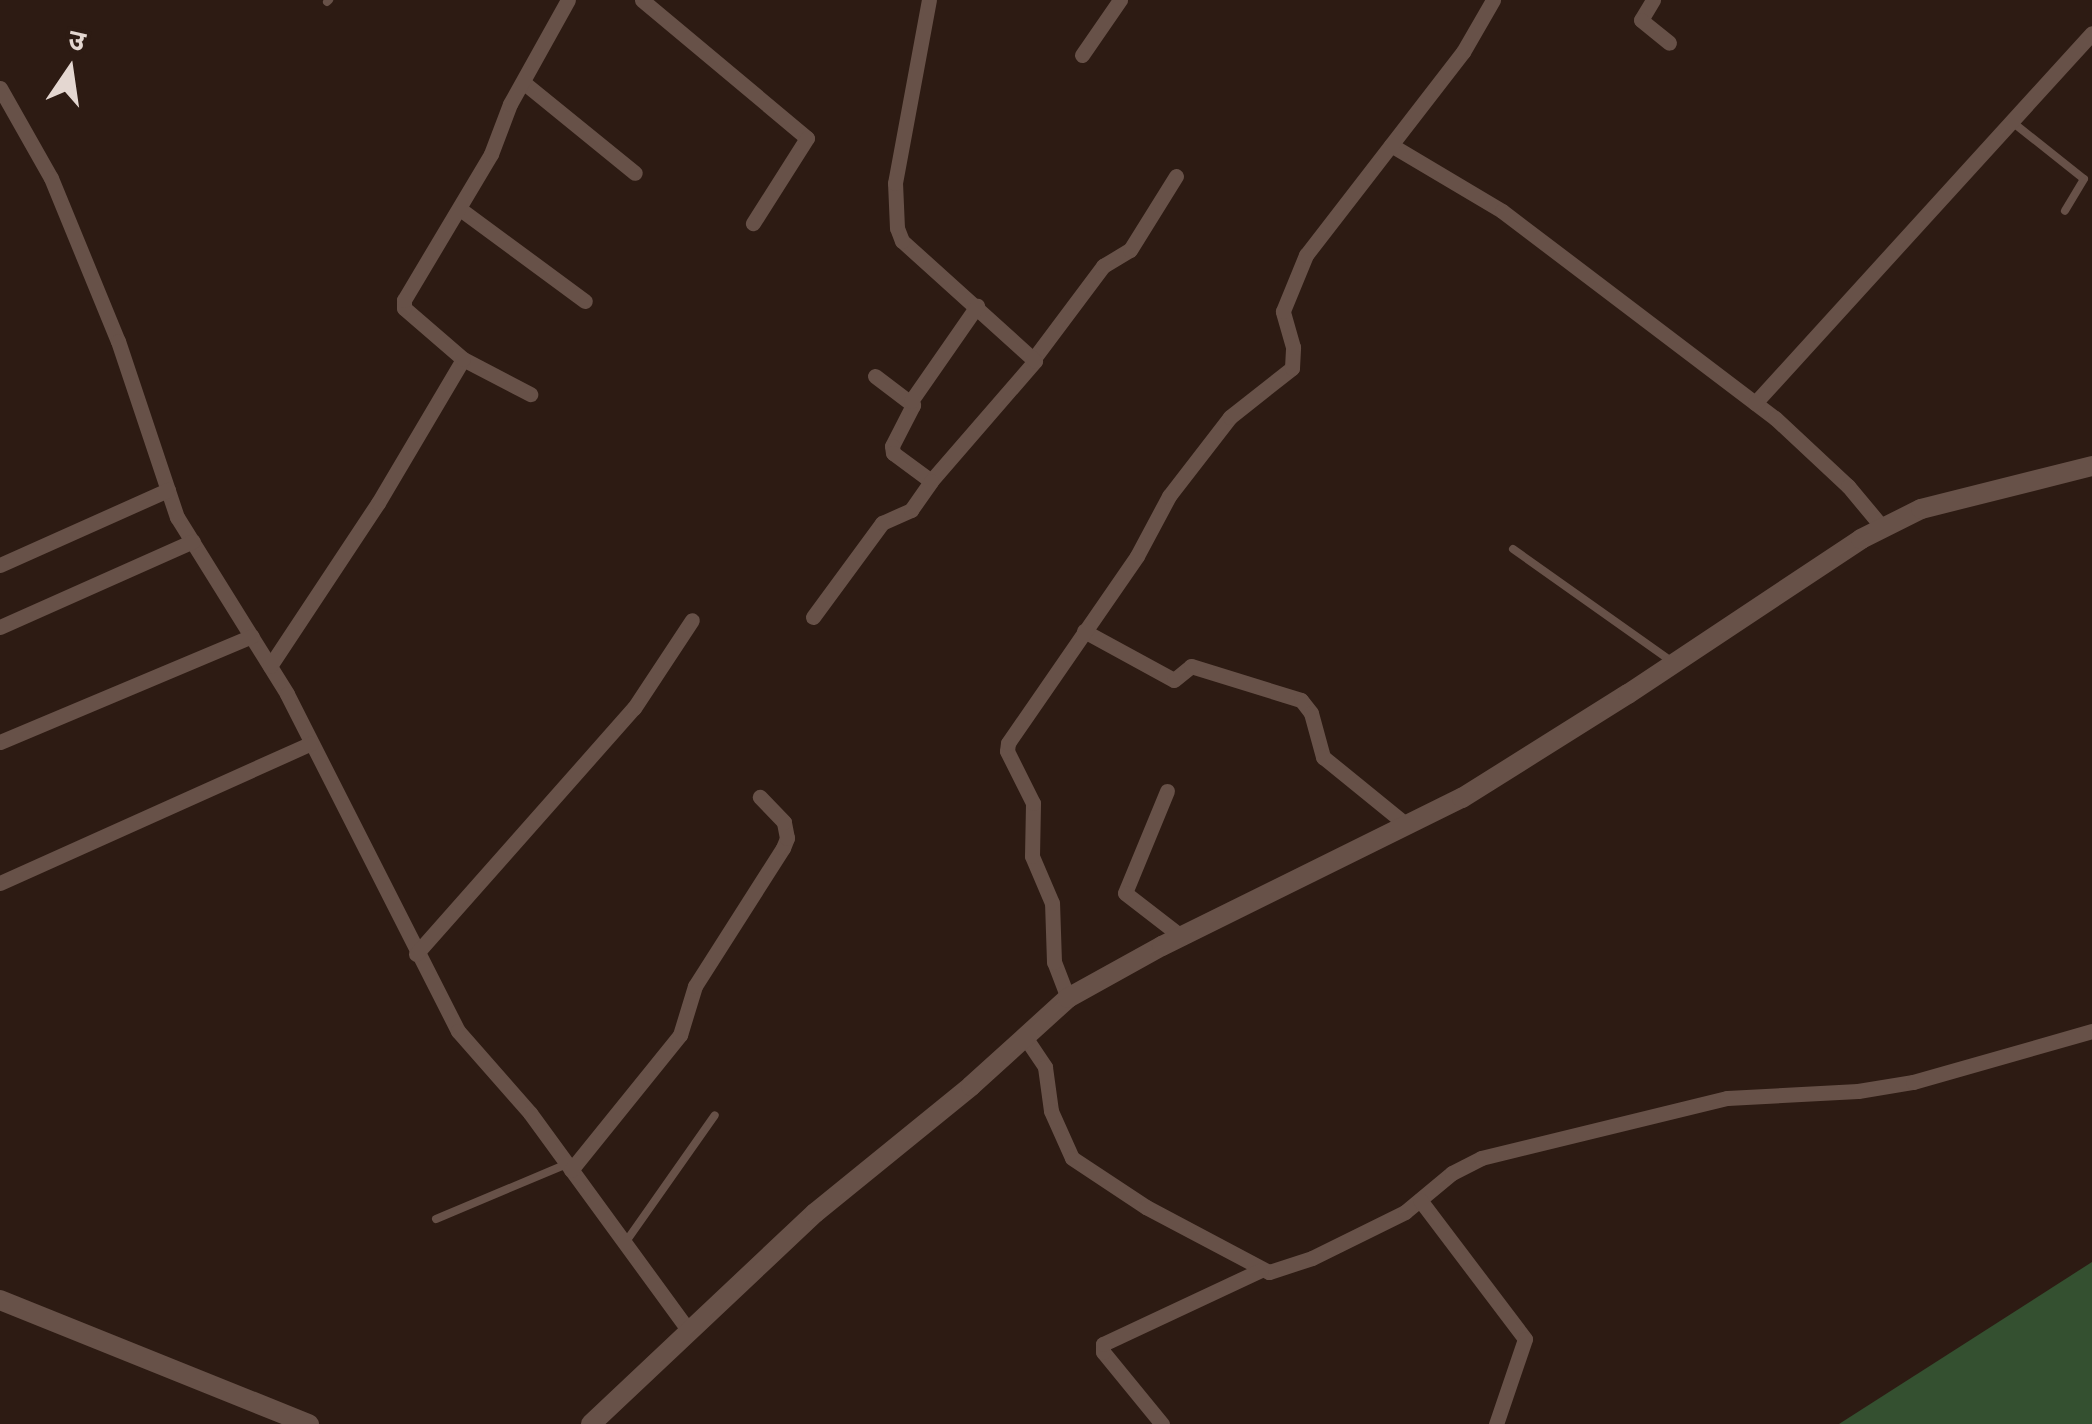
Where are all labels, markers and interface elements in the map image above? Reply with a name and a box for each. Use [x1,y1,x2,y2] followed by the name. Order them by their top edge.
[20,20,120,120] north arrow
[65,20,89,60] text: उ

